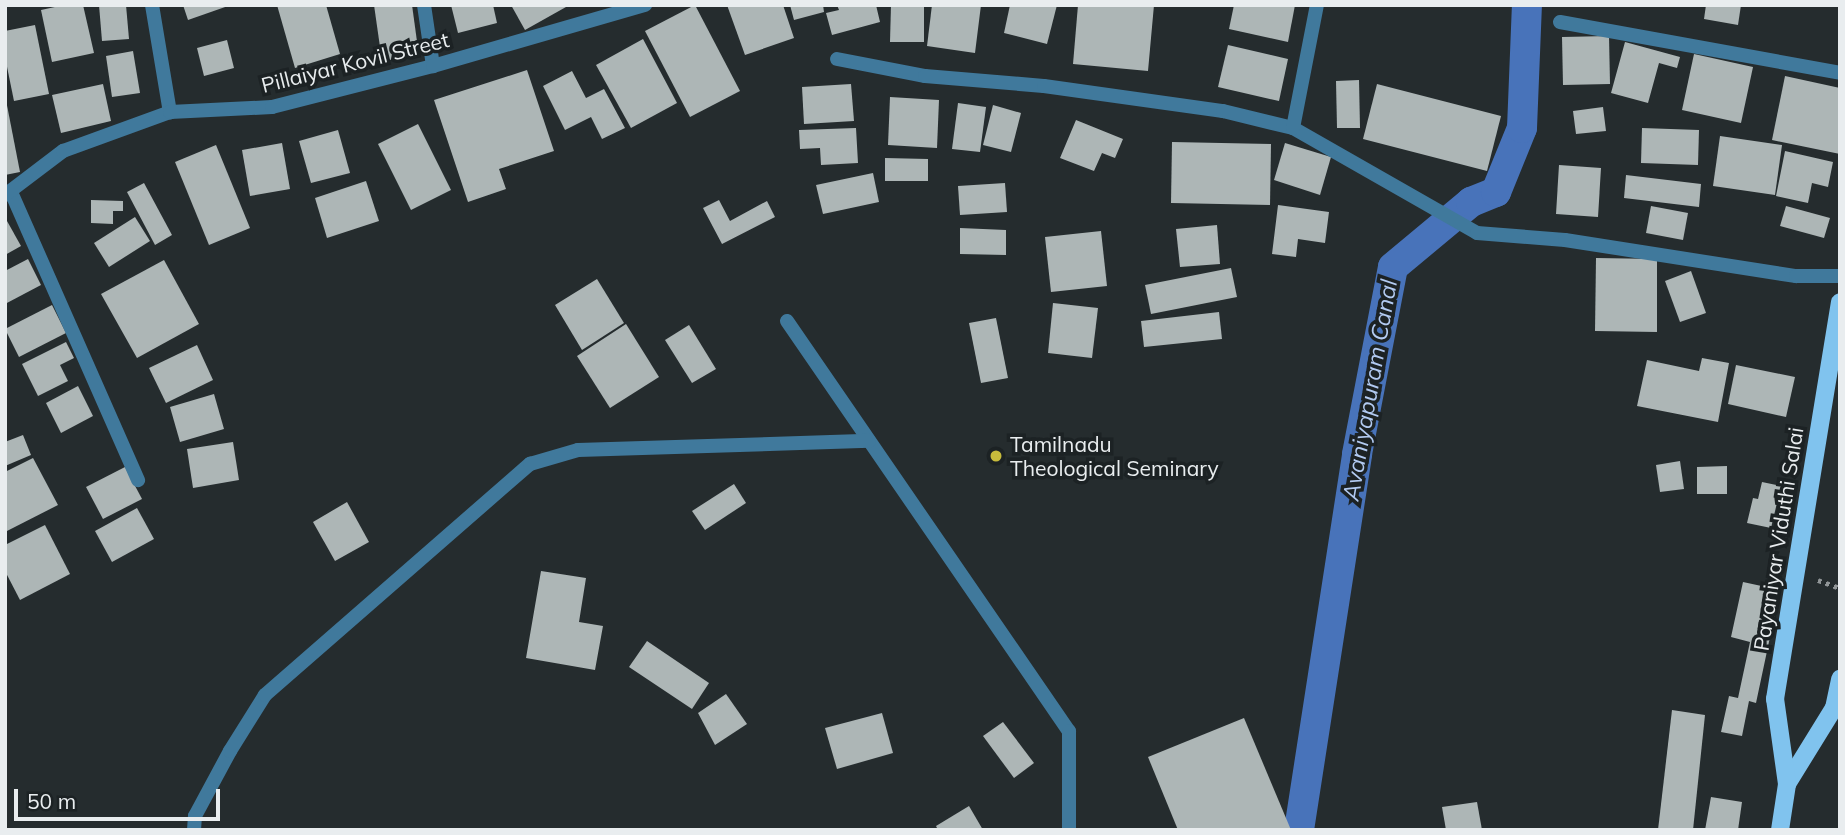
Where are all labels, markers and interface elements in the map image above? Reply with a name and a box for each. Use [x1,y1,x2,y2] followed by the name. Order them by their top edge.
[259,26,451,98] street label: Pillaiyar Kovil Street
[1337,277,1403,503] water label: Avaniyapuram Canal
[1748,425,1808,653] street label: Payaniyar Viduthi Salai
[1010,431,1219,481] place label: Tamilnadu Theological Seminary
[988,448,1004,464] marker: Tamilnadu Theological Seminary
[18,776,224,820] scale bar
[27,788,76,814] text: 50 m

